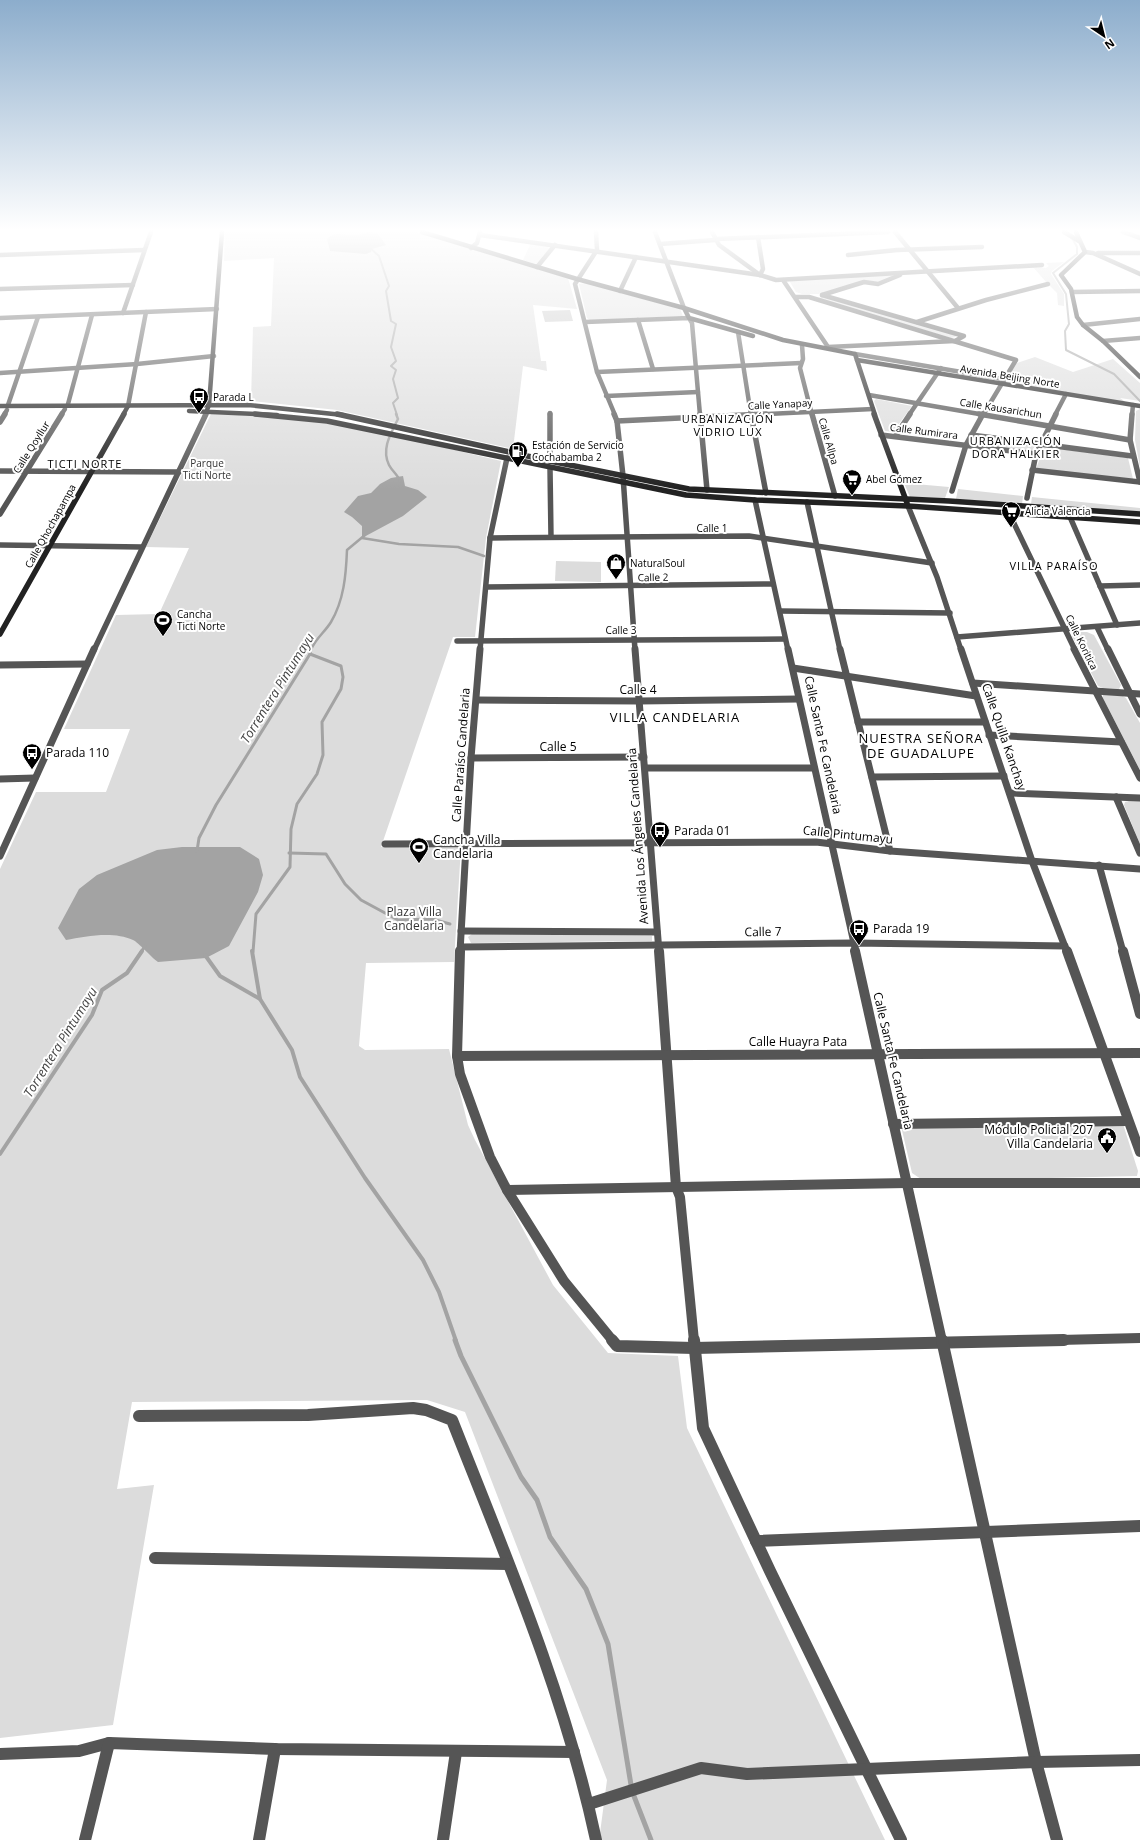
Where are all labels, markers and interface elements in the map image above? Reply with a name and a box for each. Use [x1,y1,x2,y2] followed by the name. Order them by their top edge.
[1084,16,1124,56] north arrow
[1102,36,1118,53] text: N
[959,361,1061,391] street label: Avenida Beijing Norte
[188,386,210,414] bus stop icon: Parada L
[213,390,254,404] place label: Parada L
[747,395,814,413] street label: Calle Yanapay
[959,395,1043,421] street label: Calle Kausarichun
[682,411,774,439] district label: URBANIZACIÓN VIDRIO LUX
[816,416,842,466] street label: Calle Allpa
[9,418,53,476] street label: Calle Qoyllur
[889,420,959,442] street label: Calle Rumirara
[970,433,1062,461] district label: URBANIZACIÓN DORA HALKIER
[532,438,624,464] place label: Estación de Servicio Cochabamba 2
[507,440,529,468] fuel station icon: Estación de Servicio Cochabamba 2
[48,456,122,471] district label: TICTI NORTE
[183,456,232,482] park label: Parque Ticti Norte
[841,468,863,496] supermarket icon: Abel Gómez
[866,472,922,486] place label: Abel Gómez
[21,481,79,571] street label: Calle Qhochapampa
[1000,500,1022,528] supermarket icon: Alicia Valencia
[1025,504,1091,518] place label: Alicia Valencia
[697,521,727,535] street label: Calle 1
[605,552,627,580] shop icon: NaturalSoul
[630,556,685,570] place label: NaturalSoul
[1010,558,1098,573] district label: VILLA PARAÍSO
[637,570,669,584] street label: Calle 2
[177,607,226,633] place label: Cancha Ticti Norte
[152,609,174,637] sports icon: Cancha Ticti Norte
[1062,612,1102,672] street label: Calle Koritica
[606,623,637,637] street label: Calle 3
[236,629,318,747] water label: Torrentera Pintumayu
[801,674,846,816] street label: Calle Santa Fe Candelaria
[619,681,657,698] street label: Calle 4
[978,681,1031,794] street label: Calle Quilla Kanchay
[447,687,474,823] street label: Calle Paraíso Candelaria
[610,708,740,726] district label: VILLA CANDELARIA
[859,729,983,762] district label: NUESTRA SEÑORA DE GUADALUPE
[539,738,577,755] street label: Calle 5
[21,742,43,770] bus stop icon: Parada 110
[46,744,109,761] place label: Parada 110
[623,747,652,925] street label: Avenida Los Ángeles Candelaria
[649,820,671,848] bus stop icon: Parada 01
[802,821,894,848] street label: Calle Pintumayu
[674,822,730,839] place label: Parada 01
[433,831,500,862] place label: Cancha Villa Candelaria
[408,836,430,864] sports icon: Cancha Villa Candelaria
[384,903,444,934] park label: Plaza Villa Candelaria
[848,918,870,946] bus stop icon: Parada 19
[873,920,929,937] place label: Parada 19
[744,923,782,940] street label: Calle 7
[19,983,101,1101] water label: Torrentera Pintumayu
[869,990,918,1131] street label: Calle Santa Fe Candelaria
[749,1033,847,1050] street label: Calle Huayra Pata
[984,1121,1093,1152] place label: Módulo Policial 207 Villa Candelaria
[1096,1126,1118,1154] public building icon: Módulo Policial 207 Villa Candelaria

